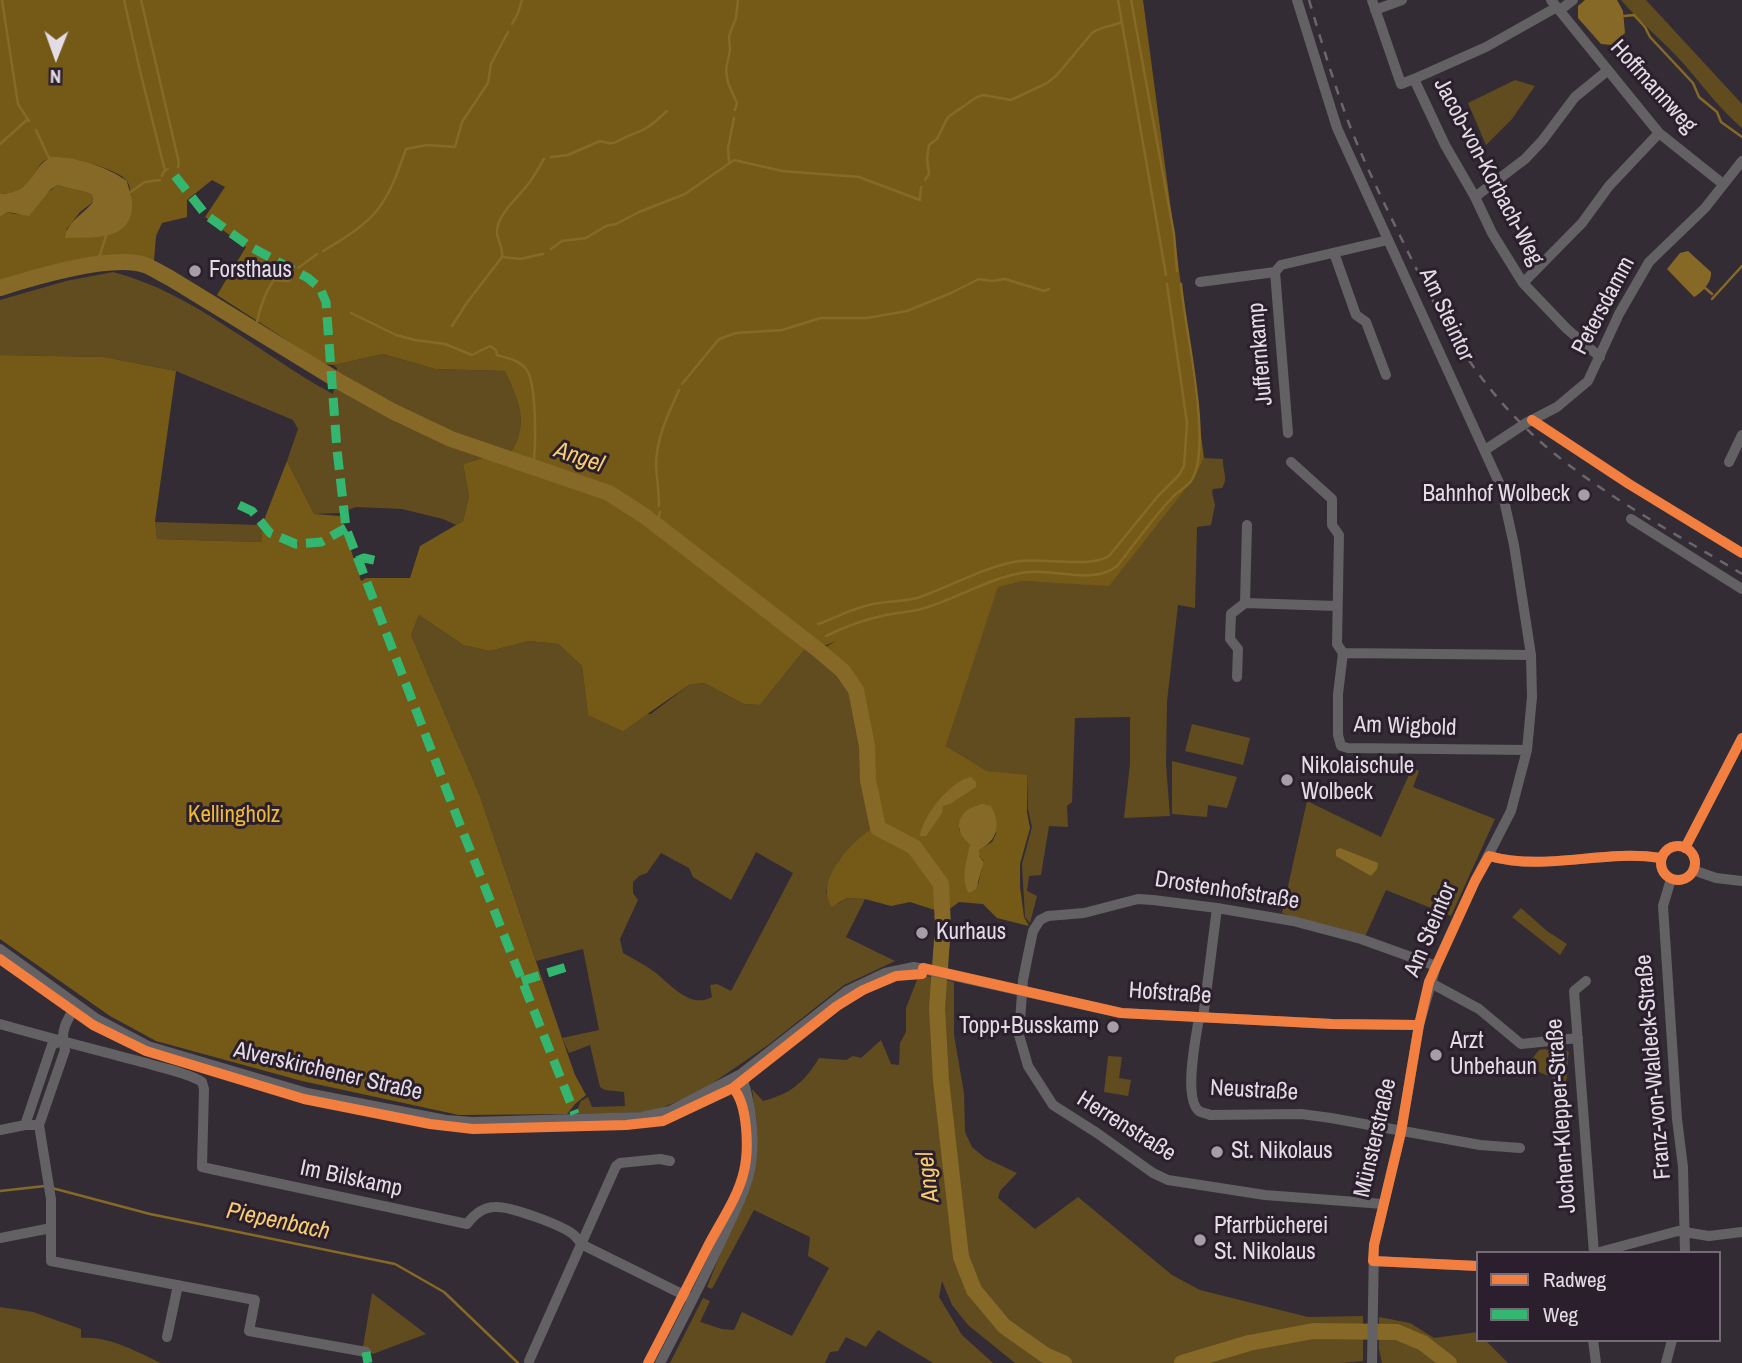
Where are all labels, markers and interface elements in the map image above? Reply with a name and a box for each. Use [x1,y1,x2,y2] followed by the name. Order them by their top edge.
[21,21,91,91] north arrow
[1604,35,1702,139] street label: Hoffmannweg
[50,64,61,90] text: N
[1427,74,1549,270] street label: Jacob-von-Korbach-Weg
[1567,252,1641,360] street label: Petersdamm
[209,257,292,285] place label: Forsthaus
[187,263,203,279] marker: Forsthaus
[1412,264,1480,366] street label: Am Steintor
[1243,301,1279,407] street label: Juffernkamp
[551,436,607,480] water label: Angel
[1423,481,1570,509] place label: Bahnhof Wolbeck
[1576,487,1592,503] marker: Bahnhof Wolbeck
[1353,711,1457,743] street label: Am Wigbold
[1301,753,1414,807] place label: Nikolaischule Wolbeck
[1279,772,1295,788] marker: Nikolaischule Wolbeck
[188,802,280,830] park label: Kellingholz
[1153,866,1301,916] street label: Drostenhofstraße
[1399,879,1463,981] street label: Am Steintor
[936,919,1006,947] place label: Kurhaus
[914,925,930,941] marker: Kurhaus
[1630,953,1678,1181] street label: Franz-von-Waldeck-Straße
[1128,977,1212,1011] street label: Hofstraße
[959,1013,1099,1041] place label: Topp+Busskamp
[1541,1018,1583,1214] street label: Jochen-Klepper-Straße
[1105,1019,1121,1035] marker: Topp+Busskamp
[1450,1028,1537,1082] place label: Arzt Unbehaun
[231,1037,425,1107] street label: Alverskirchener Straße
[1428,1047,1444,1063] marker: Arzt Unbehaun
[1209,1075,1299,1107] street label: Neustraße
[1349,1076,1403,1200] street label: Münsterstraße
[1072,1086,1180,1168] street label: Herrenstraße
[1231,1138,1333,1166] place label: St. Nikolaus
[1209,1144,1225,1160] marker: St. Nikolaus
[912,1150,946,1204] water label: Angel
[297,1155,405,1203] street label: Im Bilskamp
[224,1197,332,1247] water label: Piepenbach
[1214,1213,1328,1267] place label: Pfarrbücherei St. Nikolaus
[1192,1232,1208,1248] marker: Pfarrbücherei St. Nikolaus
[1476,1251,1721,1342] legend
[1543,1265,1606,1294] text: Radweg
[1543,1300,1578,1329] text: Weg

